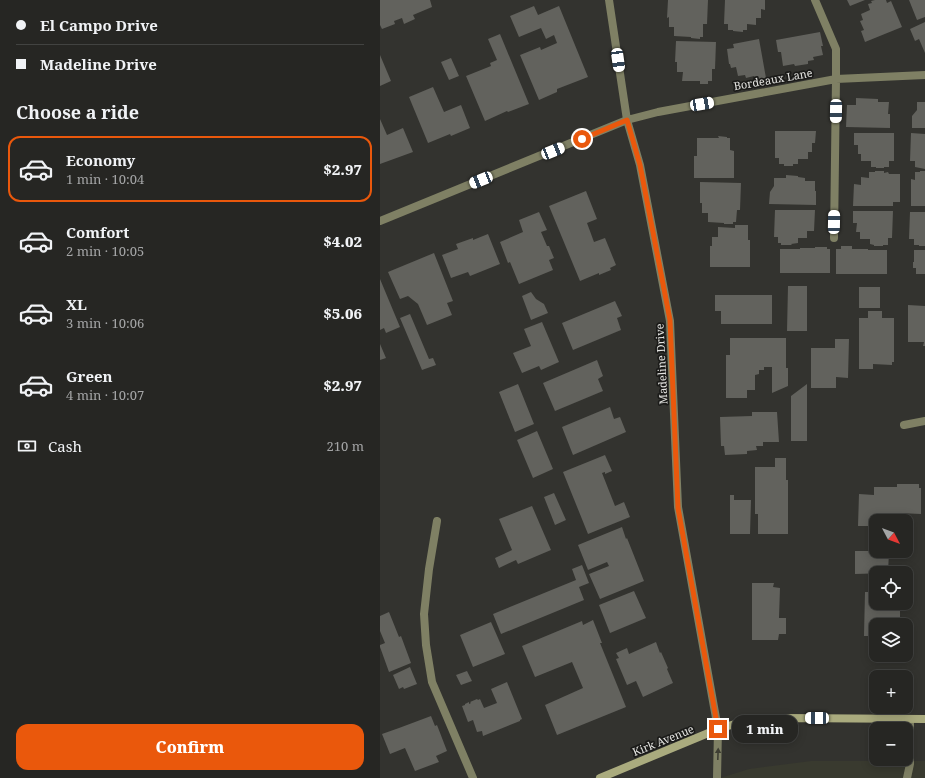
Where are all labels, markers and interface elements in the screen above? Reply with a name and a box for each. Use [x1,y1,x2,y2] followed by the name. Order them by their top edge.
[40,15,158,35] text: El Campo Drive
[610,47,626,73] car
[40,54,157,74] text: Madeline Drive
[732,65,814,93] street label: Bordeaux Lane
[689,96,715,112] car
[830,99,842,123] car
[16,100,139,124] text: Choose a ride
[573,130,591,148] route start
[540,141,566,161] car
[66,150,135,170] text: Economy
[18,151,54,187] icon: car
[323,159,362,179] text: $2.97
[66,170,144,188] text: 1 min · 10:04
[468,170,494,190] car
[828,210,840,234] car
[66,222,129,242] text: Comfort
[18,223,54,259] icon: car
[323,231,362,251] text: $4.02
[66,242,144,260] text: 2 min · 10:05
[66,294,87,314] text: XL
[18,295,54,331] icon: car
[323,303,362,323] text: $5.06
[66,314,144,332] text: 3 min · 10:06
[651,323,671,405] street label: Madeline Drive
[66,366,113,386] text: Green
[18,367,54,403] icon: car
[323,375,362,395] text: $2.97
[66,386,144,404] text: 4 min · 10:07
[16,435,38,457] icon: cash
[48,436,82,456] text: Cash
[327,437,364,455] text: 210 m
[869,514,913,558] north arrow
[869,514,913,766] map controls
[869,566,913,610] button: locate
[869,618,913,662] button: layers
[869,670,913,714] button: +
[805,712,829,724] car
[732,715,798,743] callout: 1 min
[709,720,727,738] route end
[746,720,784,738] text: 1 min
[630,721,696,759] street label: Kirk Avenue
[869,722,913,766] button: −
[16,724,364,770] button: Confirm
[715,747,721,760] one-way arrow

